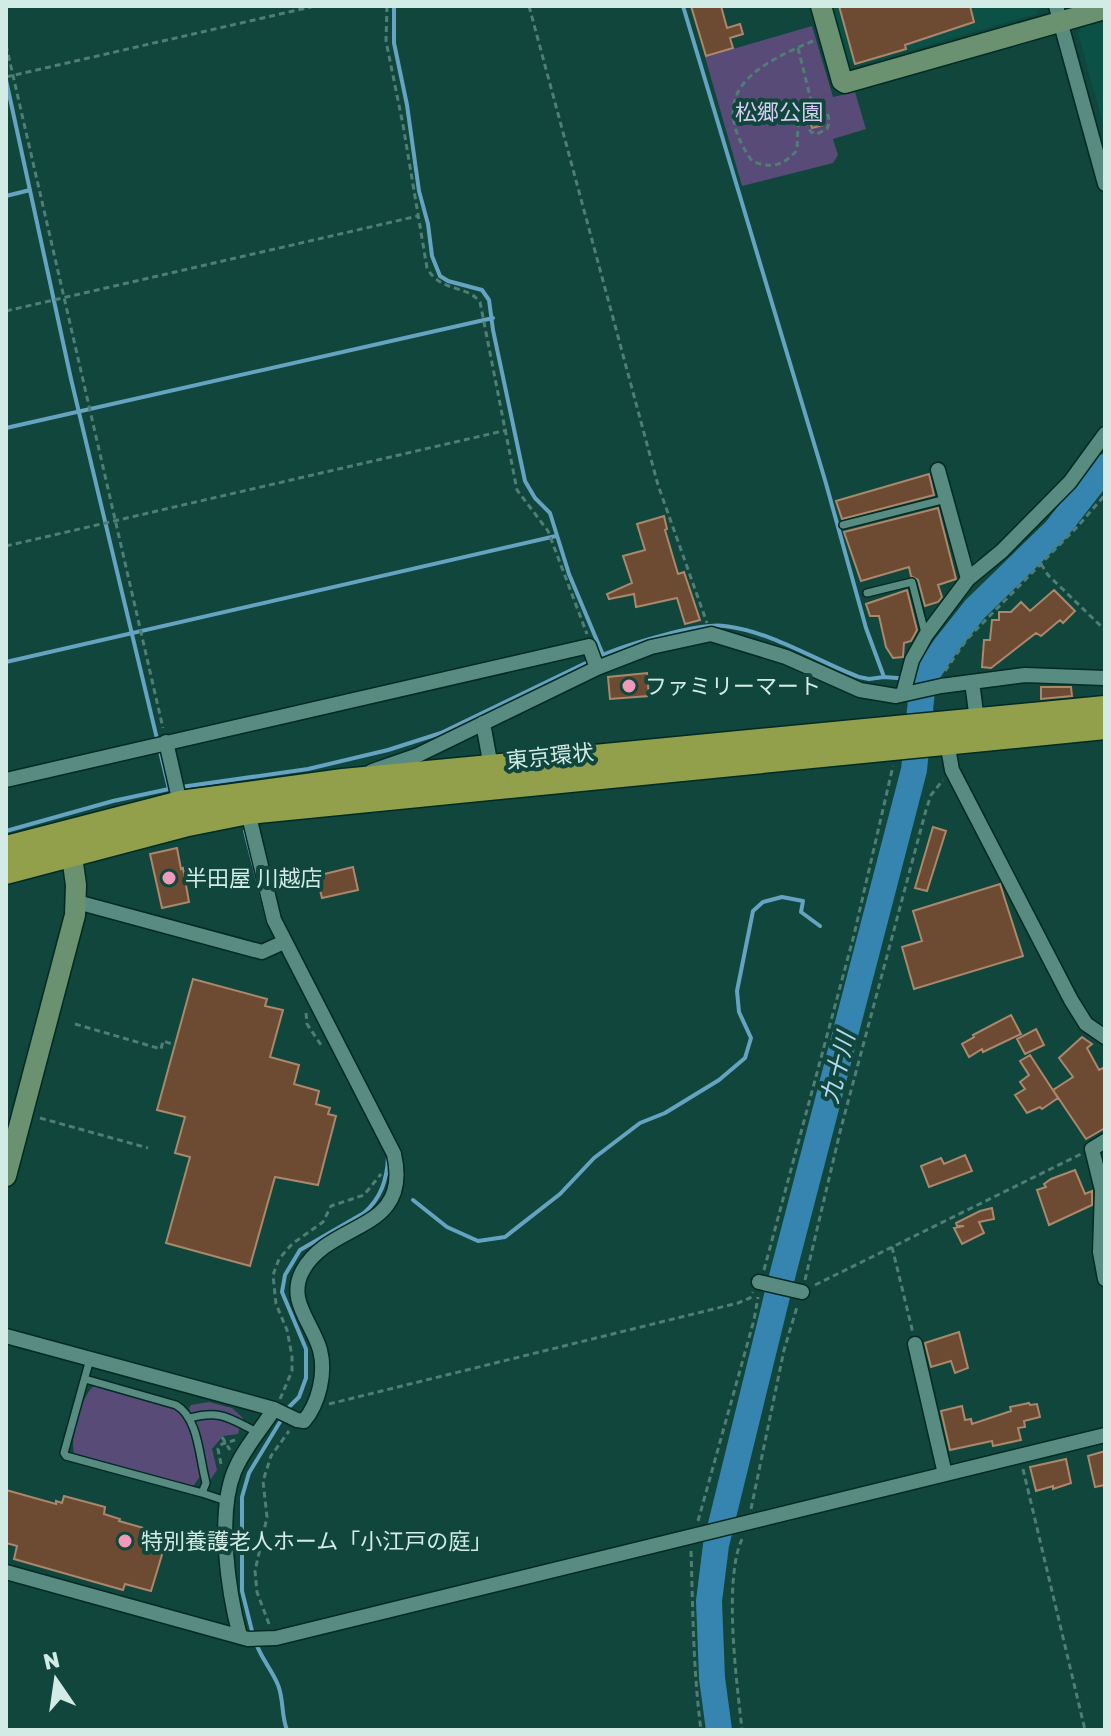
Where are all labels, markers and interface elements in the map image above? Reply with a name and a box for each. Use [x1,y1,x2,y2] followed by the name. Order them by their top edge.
[735,99,823,126] park label: 松郷公園
[645,673,821,700] place label: ファミリーマート
[620,677,638,695] marker: ファミリーマート
[505,738,595,775] street label: 東京環状
[185,865,322,892] place label: 半田屋 川越店
[160,869,178,887] marker: 半田屋 川越店
[816,1027,861,1106] water label: 九十川
[141,1528,492,1555] place label: 特別養護老人ホーム「小江戸の庭」
[116,1532,134,1550] marker: 特別養護老人ホーム「小江戸の庭」
[16,1640,96,1720] north arrow
[41,1646,62,1676] text: N

